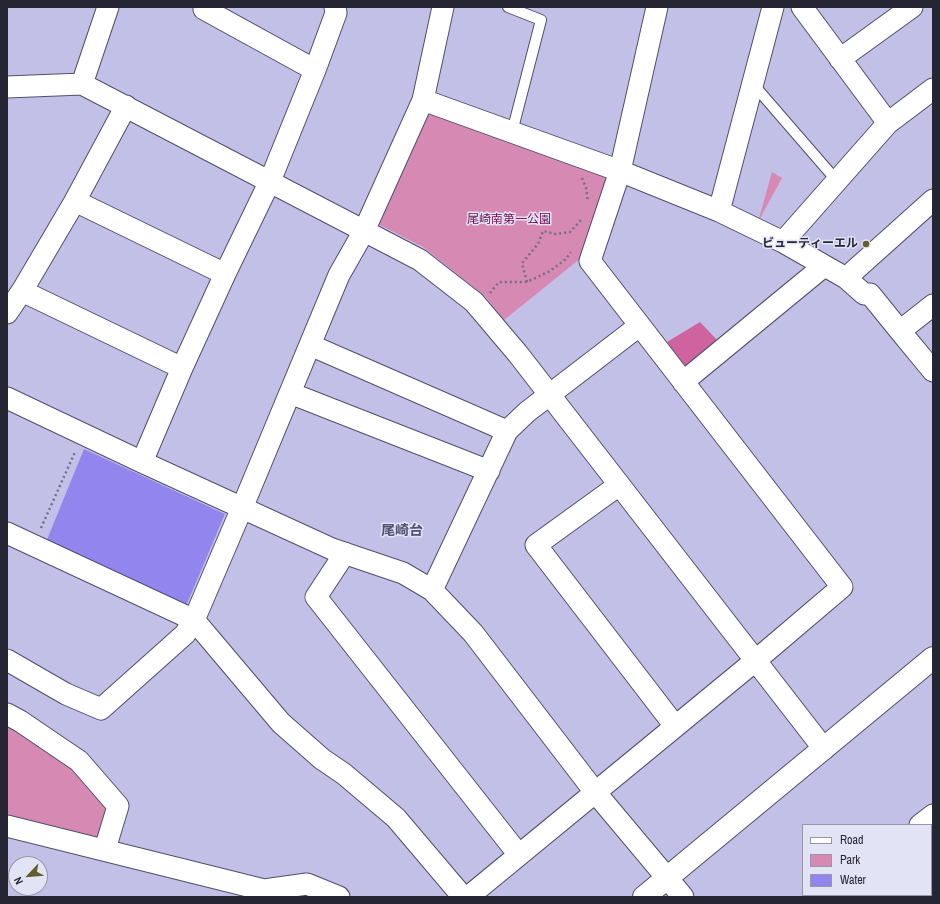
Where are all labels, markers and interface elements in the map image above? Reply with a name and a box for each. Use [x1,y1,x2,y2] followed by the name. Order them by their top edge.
[467,213,551,227] park label: 尾崎南第一公園
[762,237,858,251] place label: ビューティーエル
[861,239,871,249] marker: ビューティーエル
[381,523,423,539] district label: 尾崎台
[802,824,932,896] legend
[840,832,864,848] text: Road
[840,852,860,868] text: Park
[8,856,48,896] north arrow
[840,872,866,888] text: Water
[10,875,26,887] text: N

